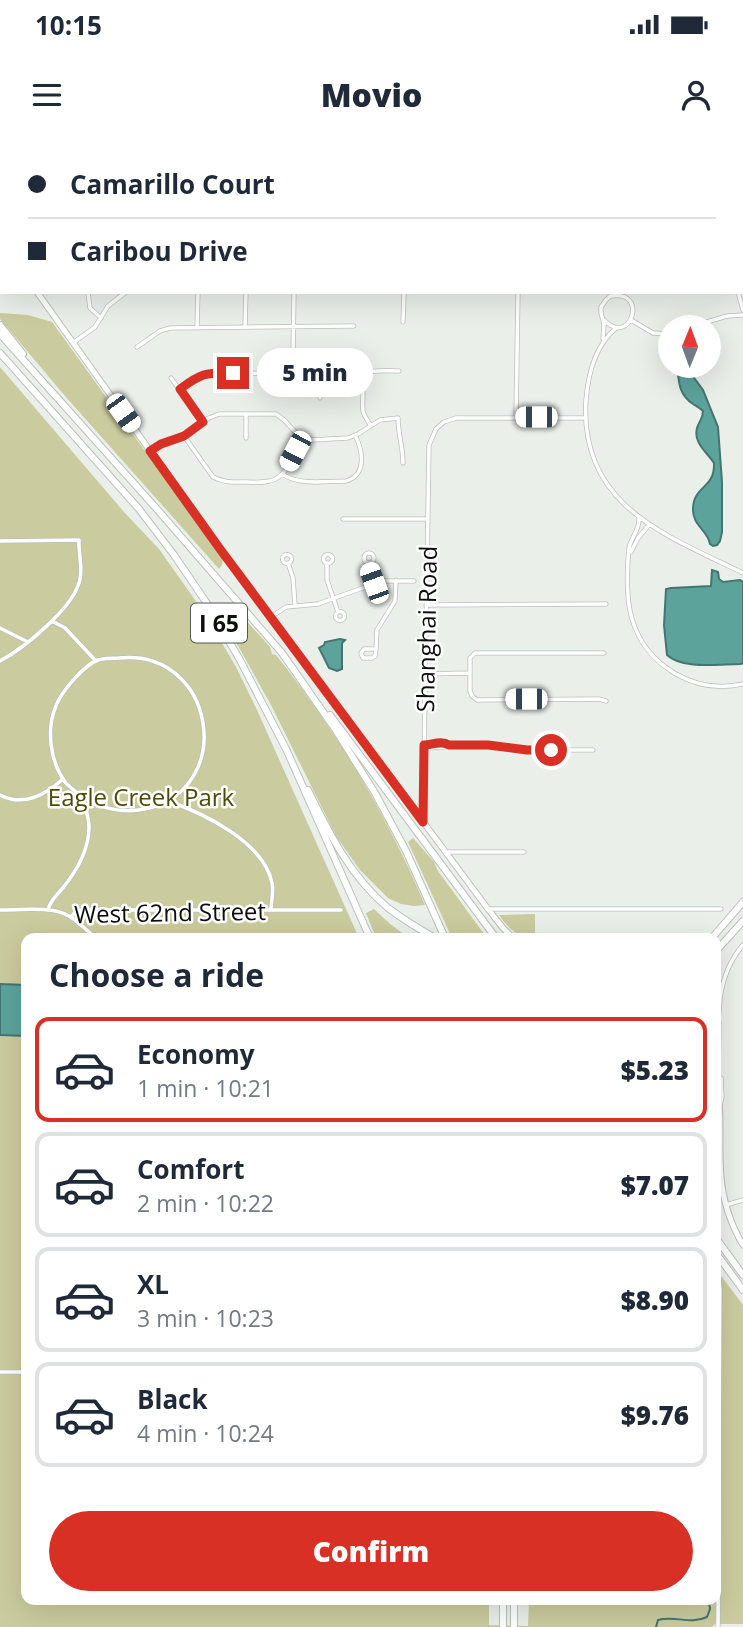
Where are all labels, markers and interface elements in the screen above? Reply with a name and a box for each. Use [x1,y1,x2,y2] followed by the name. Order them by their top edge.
[35,7,102,43] text: 10:15
[321,73,422,116] text: Movio
[28,76,66,114] icon: menu
[677,76,715,114] icon: person
[70,166,275,202] text: Camarillo Court
[70,233,248,269] text: Caribou Drive
[658,315,721,378] north arrow
[658,315,721,378] map controls
[258,348,373,398] callout: 5 min
[282,356,348,388] text: 5 min
[217,357,249,389] route end
[103,390,144,436] car
[516,407,558,428] car
[276,428,315,474] car
[408,545,444,713] street label: Shanghai Road
[357,560,392,606] car
[191,603,247,643] road number: I 65
[506,689,548,710] car
[535,734,567,766] route start
[48,780,235,813] park label: Eagle Creek Park
[74,894,266,930] street label: West 62nd Street
[49,953,264,996] text: Choose a ride
[137,1036,255,1072] text: Economy
[53,1038,116,1101] icon: car
[621,1052,689,1088] text: $5.23
[137,1072,274,1104] text: 1 min · 10:21
[137,1151,244,1187] text: Comfort
[53,1153,116,1216] icon: car
[621,1167,689,1203] text: $7.07
[137,1187,274,1219] text: 2 min · 10:22
[137,1266,169,1302] text: XL
[53,1268,116,1331] icon: car
[621,1282,689,1318] text: $8.90
[137,1302,274,1334] text: 3 min · 10:23
[137,1381,208,1417] text: Black
[53,1383,116,1446] icon: car
[621,1397,689,1433] text: $9.76
[137,1417,274,1449] text: 4 min · 10:24
[49,1511,693,1591] button: Confirm

